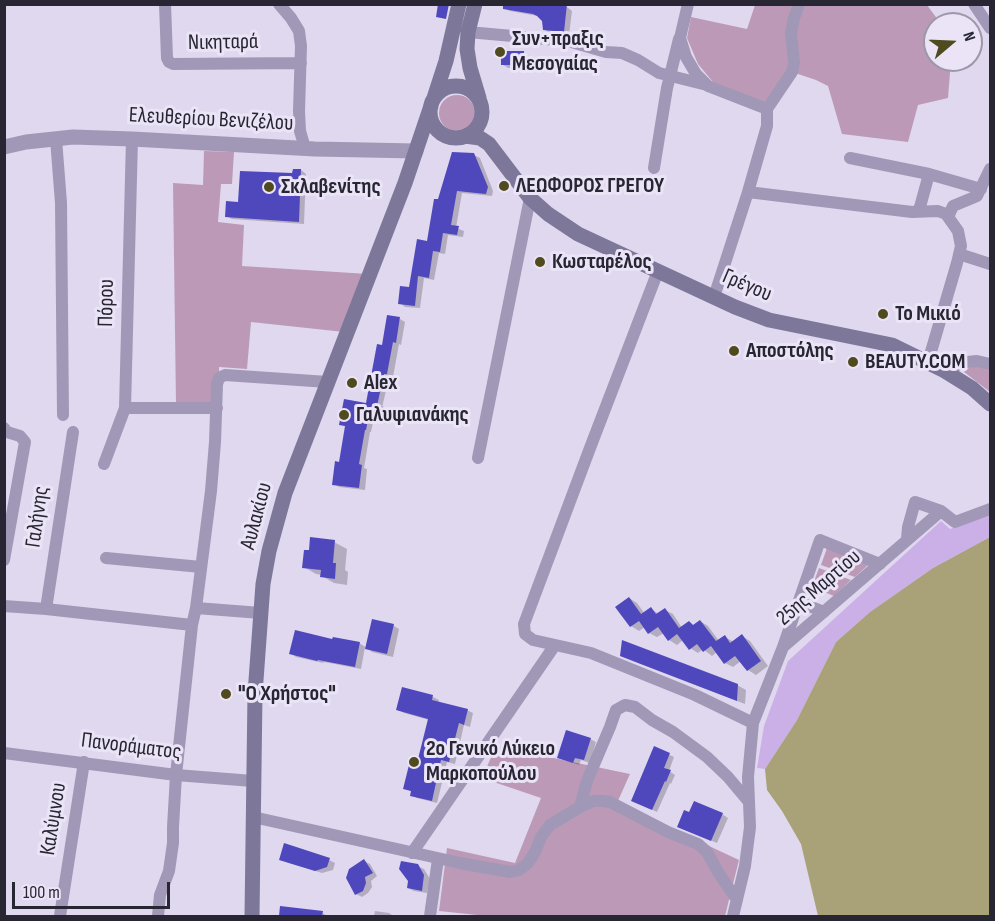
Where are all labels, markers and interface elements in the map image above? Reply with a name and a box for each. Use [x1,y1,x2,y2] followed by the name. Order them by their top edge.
[923,12,983,72] north arrow
[512,26,604,78] place label: Συν+πραξις Μεσογαίας
[188,29,258,57] street label: Νικηταρά
[958,29,979,44] text: N
[493,45,507,59] marker: Συν+πραξις Μεσογαίας
[128,103,294,137] street label: Ελευθερίου Βενιζέλου
[516,173,664,199] place label: ΛΕΩΦΟΡΟΣ ΓΡΕΓΟΥ
[281,174,381,200] place label: Σκλαβενίτης
[497,179,511,193] marker: ΛΕΩΦΟΡΟΣ ΓΡΕΓΟΥ
[262,180,276,194] marker: Σκλαβενίτης
[552,249,652,275] place label: Κωσταρέλος
[533,255,547,269] marker: Κωσταρέλος
[718,264,776,308] street label: Γρέγου
[93,279,121,327] street label: Πόρου
[895,301,961,327] place label: Το Μικιό
[876,307,890,321] marker: Το Μικιό
[746,338,834,364] place label: Αποστόλης
[727,344,741,358] marker: Αποστόλης
[865,349,965,375] place label: BEAUTY.COM
[846,355,860,369] marker: BEAUTY.COM
[364,370,397,396] place label: Alex
[345,376,359,390] marker: Alex
[356,402,469,428] place label: Γαλυφιανάκης
[337,408,351,422] marker: Γαλυφιανάκης
[235,480,279,552] street label: Αυλακίου
[21,485,55,549] street label: Γαλήνης
[771,544,867,632] street label: 25ης Μαρτίου
[238,681,336,707] place label: "Ο Χρήστος"
[219,687,233,701] marker: "Ο Χρήστος"
[79,728,183,766] street label: Πανοράματος
[426,736,555,788] place label: 2ο Γενικό Λύκειο Μαρκοπούλου
[407,755,421,769] marker: 2ο Γενικό Λύκειο Μαρκοπούλου
[35,781,73,857] street label: Καλύμνου
[15,870,172,908] scale bar
[23,882,60,903] text: 100 m

